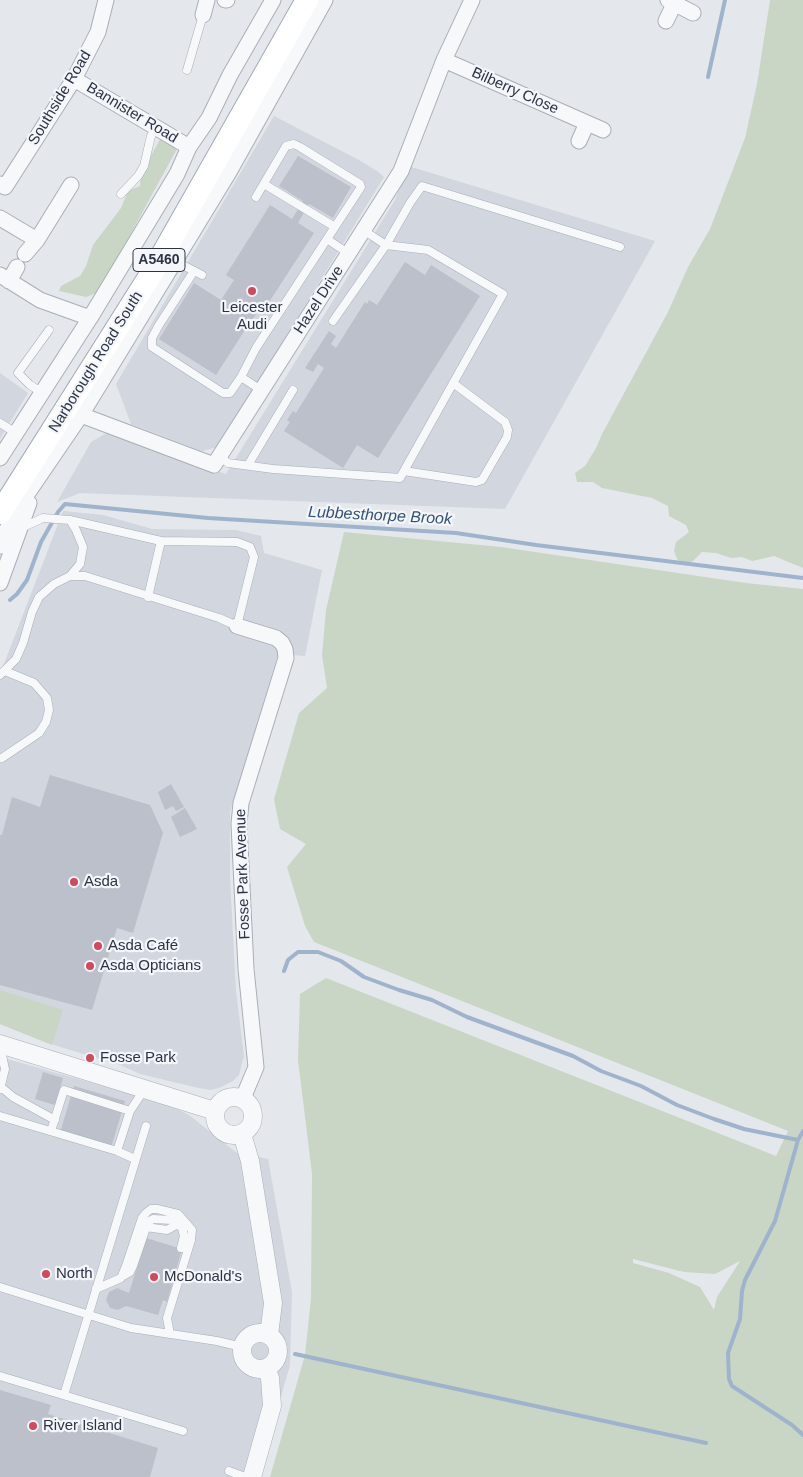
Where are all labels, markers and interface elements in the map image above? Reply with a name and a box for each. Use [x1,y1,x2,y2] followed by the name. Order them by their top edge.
[25,48,95,148] street label: Southside Road
[469,64,561,118] street label: Bilberry Close
[83,79,181,147] street label: Bannister Road
[133,248,185,272] road number: A5460
[290,263,348,337] street label: Hazel Drive
[246,285,258,297] marker: Leicester Audi
[45,288,147,436] street label: Narborough Road South
[222,299,282,334] place label: Leicester Audi
[308,503,452,529] water label: Lubbesthorpe Brook
[232,808,254,940] street label: Fosse Park Avenue
[84,873,118,891] place label: Asda
[68,876,80,888] marker: Asda
[108,937,178,955] place label: Asda Café
[92,940,104,952] marker: Asda Café
[100,957,201,975] place label: Asda Opticians
[84,960,96,972] marker: Asda Opticians
[100,1049,176,1067] place label: Fosse Park
[84,1052,96,1064] marker: Fosse Park
[56,1265,93,1283] place label: North
[40,1268,52,1280] marker: North
[164,1268,242,1286] place label: McDonald's
[148,1271,160,1283] marker: McDonald's
[43,1417,122,1435] place label: River Island
[27,1420,39,1432] marker: River Island

